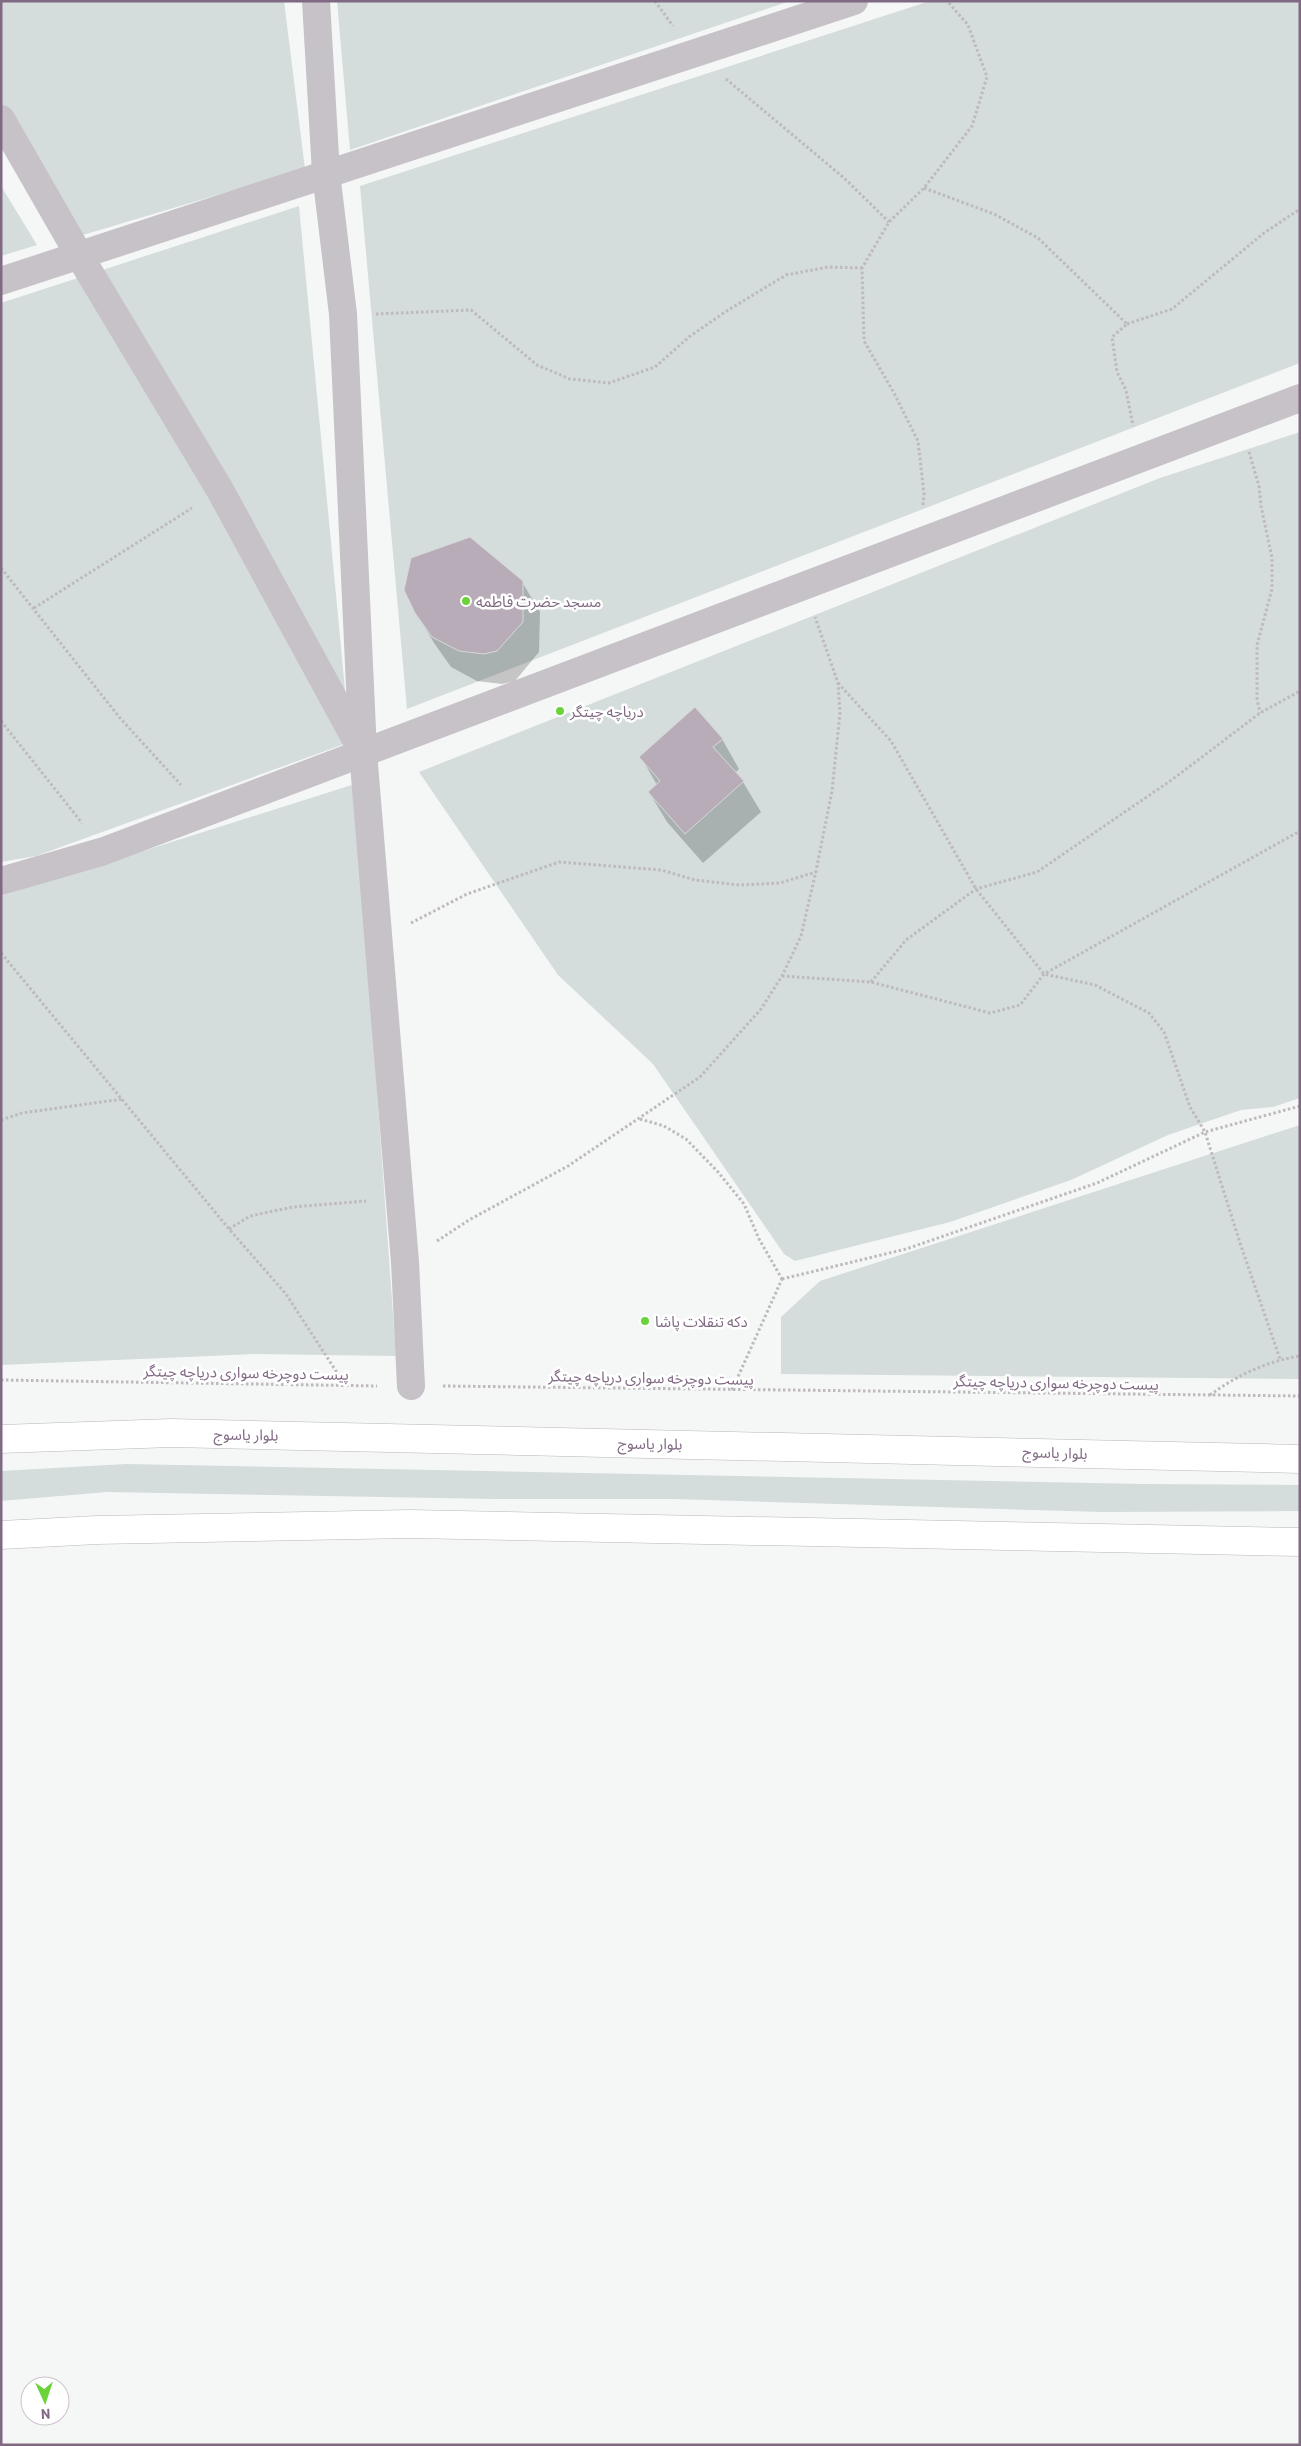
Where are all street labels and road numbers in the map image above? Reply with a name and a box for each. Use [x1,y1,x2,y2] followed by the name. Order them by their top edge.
[142,1361,349,1385] street label: پیست دوچرخه سواری دریاچه چیتگر
[547,1366,754,1390] street label: پیست دوچرخه سواری دریاچه چیتگر
[952,1371,1159,1395] street label: پیست دوچرخه سواری دریاچه چیتگر
[213,1424,279,1448] street label: بلوار یاسوج
[617,1433,683,1457] street label: بلوار یاسوج
[1022,1442,1088,1466] street label: بلوار یاسوج

